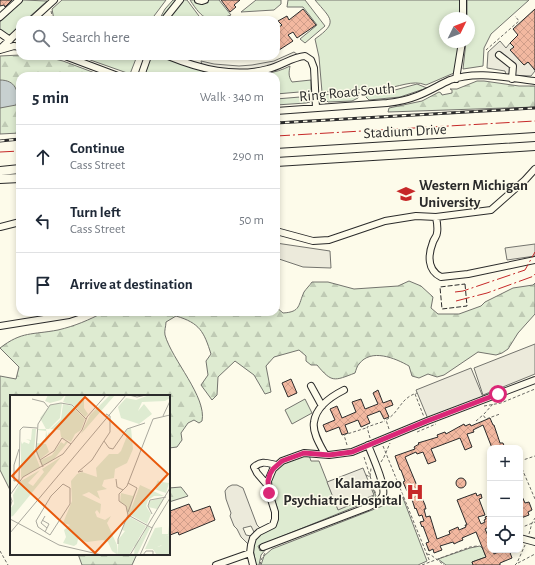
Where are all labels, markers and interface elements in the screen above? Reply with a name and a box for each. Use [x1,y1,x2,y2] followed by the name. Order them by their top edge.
[439,12,475,48] north arrow
[16,16,280,60] search box
[30,27,52,49] icon: search
[62,30,130,45] text: Search here
[298,81,396,104] street label: Ring Road South
[32,89,69,106] text: 5 min
[200,91,264,104] text: Walk · 340 m
[363,122,447,141] street label: Stadium Drive
[70,141,125,156] text: Continue
[32,146,54,168] icon: ahead
[233,150,264,163] text: 290 m
[70,159,125,172] text: Cass Street
[419,178,528,210] place label: Western Michigan University
[396,184,416,204] school or university icon: Western Michigan University
[70,205,121,220] text: Turn left
[32,210,54,232] icon: left
[239,214,264,227] text: 50 m
[70,223,125,236] text: Cass Street
[32,274,54,296] icon: arrive
[70,277,193,292] text: Arrive at destination
[489,385,507,403] route start
[10,395,170,555] inset map
[487,445,523,553] map controls
[487,445,523,481] button: +
[283,476,402,508] place label: Kalamazoo Psychiatric Hospital
[487,481,523,517] button: −
[405,482,425,502] hospital icon: Kalamazoo Psychiatric Hospital
[260,484,278,502] route end
[487,517,523,553] button: locate

